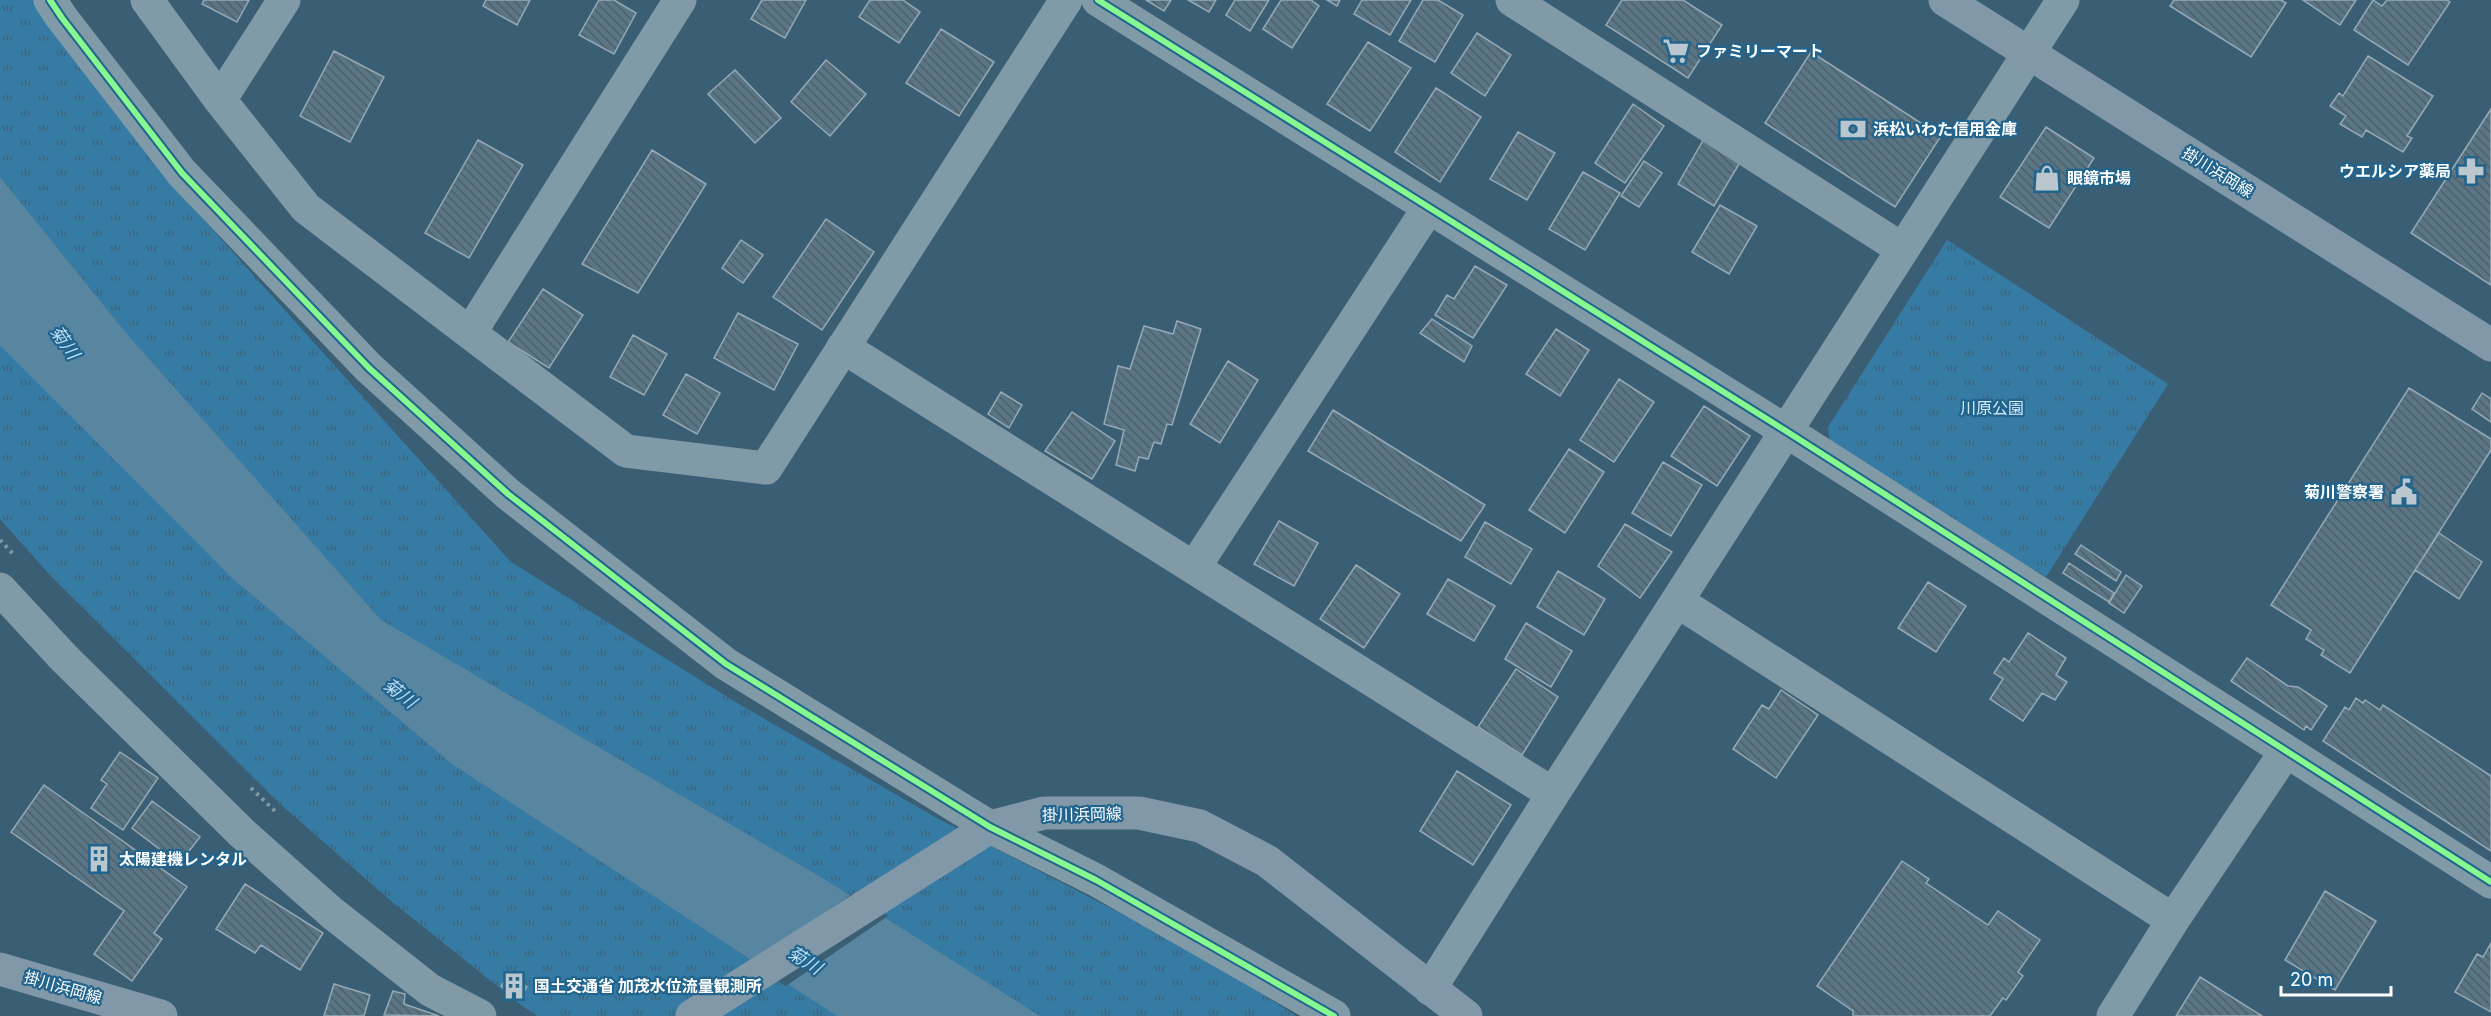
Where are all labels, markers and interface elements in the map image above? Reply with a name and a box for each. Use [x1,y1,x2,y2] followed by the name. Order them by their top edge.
[1661,36,1691,66] supermarket icon: ファミリーマート
[1696,41,1824,61] place label: ファミリーマート
[1838,114,1868,144] bank icon: 浜松いわた信用金庫
[1873,119,2017,139] place label: 浜松いわた信用金庫
[2179,142,2257,202] street label: 掛川浜岡線
[2456,156,2486,186] pharmacy icon: ウエルシア薬局
[2339,161,2451,181] place label: ウエルシア薬局
[2032,163,2062,193] shop icon: 眼鏡市場
[2067,168,2131,188] place label: 眼鏡市場
[46,321,85,364] water label: 菊川
[1960,398,2024,418] park label: 川原公園
[2389,477,2419,507] public building icon: 菊川警察署
[2304,482,2384,502] place label: 菊川警察署
[379,674,422,714] water label: 菊川
[1042,803,1122,825] street label: 掛川浜岡線
[84,844,114,874] building icon: 太陽建機レンタル
[119,849,247,869] place label: 太陽建機レンタル
[784,942,828,980] water label: 菊川
[2281,959,2390,997] scale bar
[22,966,104,1008] street label: 掛川浜岡線
[2290,969,2333,990] text: 20 m
[499,971,529,1001] building icon: 国土交通省 加茂水位流量観測所
[534,976,762,996] place label: 国土交通省 加茂水位流量観測所

